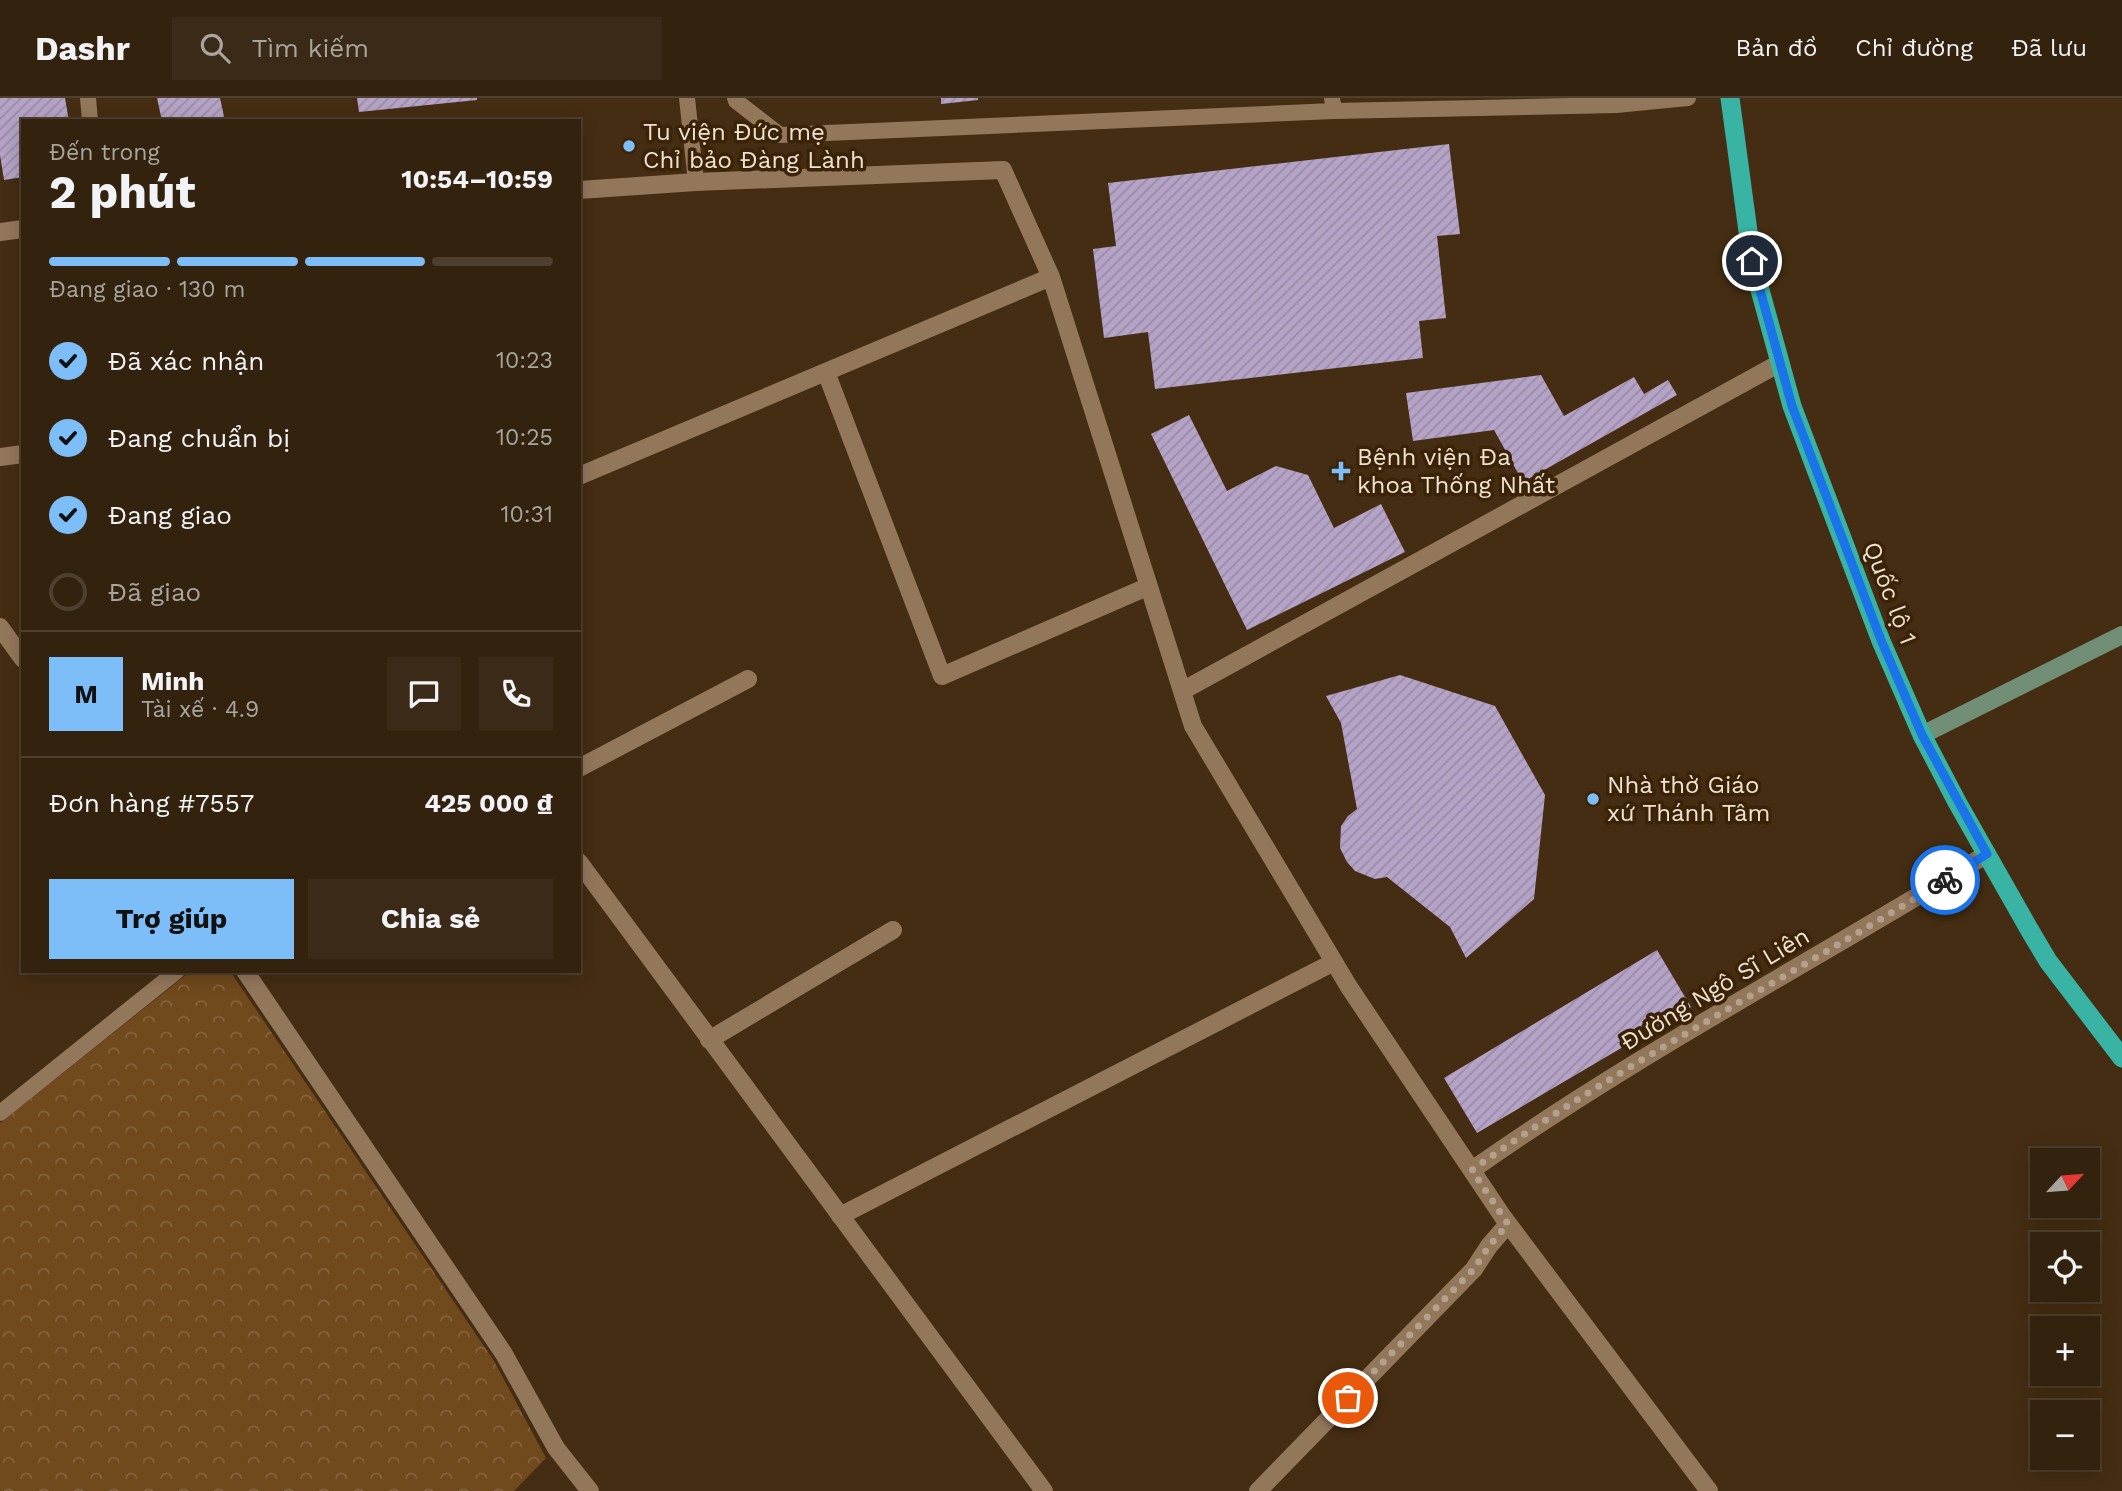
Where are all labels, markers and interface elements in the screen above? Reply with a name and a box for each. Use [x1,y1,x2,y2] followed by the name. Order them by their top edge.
[172,17,662,80] search box
[35,29,130,68] text: Dashr
[196,29,234,67] icon: search
[252,33,369,63] text: Tìm kiếm
[1736,34,1817,62] text: Bản đồ
[1855,34,1973,62] text: Chỉ đường
[2011,34,2087,62] text: Đã lưu
[643,118,865,174] place label: Tu viện Đức mẹ Chỉ bảo Đàng Lành
[621,138,637,154] marker: Tu viện Đức mẹ Chỉ bảo Đàng Lành
[49,139,160,166] text: Đến trong
[401,164,553,194] text: 10:54–10:59
[49,165,196,219] text: 2 phút
[1722,231,1782,291] pin
[1733,242,1771,280] icon: home
[49,276,245,303] text: Đang giao · 130 m
[49,342,87,380] icon: check
[108,346,264,376] text: Đã xác nhận
[496,347,553,374] text: 10:23
[49,419,87,457] icon: check
[108,423,290,453] text: Đang chuẩn bị
[496,424,553,451] text: 10:25
[1357,443,1555,499] place label: Bệnh viện Đa khoa Thống Nhất
[1331,461,1351,481] marker: Bệnh viện Đa khoa Thống Nhất
[49,496,87,534] icon: check
[108,500,232,530] text: Đang giao
[501,501,553,528] text: 10:31
[1858,538,1922,648] street label: Quốc lộ 1
[108,577,201,607] text: Đã giao
[387,657,461,731] button: chat
[479,657,553,731] button: phone
[141,666,204,696] text: Minh
[74,679,98,709] text: M
[141,696,259,723] text: Tài xế · 4.9
[1607,771,1770,827] place label: Nhà thờ Giáo xứ Thánh Tâm
[49,788,254,818] text: Đơn hàng #7557
[424,788,553,818] text: 425 000 ₫
[1585,791,1601,807] marker: Nhà thờ Giáo xứ Thánh Tâm
[1910,845,1980,915] courier
[1926,861,1964,899] icon: bike
[49,879,294,959] button: Trợ giúp
[308,879,553,959] button: Chia sẻ
[1616,922,1814,1056] street label: Đường Ngô Sĩ Liên
[2030,1148,2100,1218] north arrow
[2030,1148,2100,1470] map controls
[2030,1232,2100,1302] button: locate
[2030,1316,2100,1386] button: +
[1318,1368,1378,1428] pin
[1329,1379,1367,1417] icon: bag
[2030,1400,2100,1470] button: −

